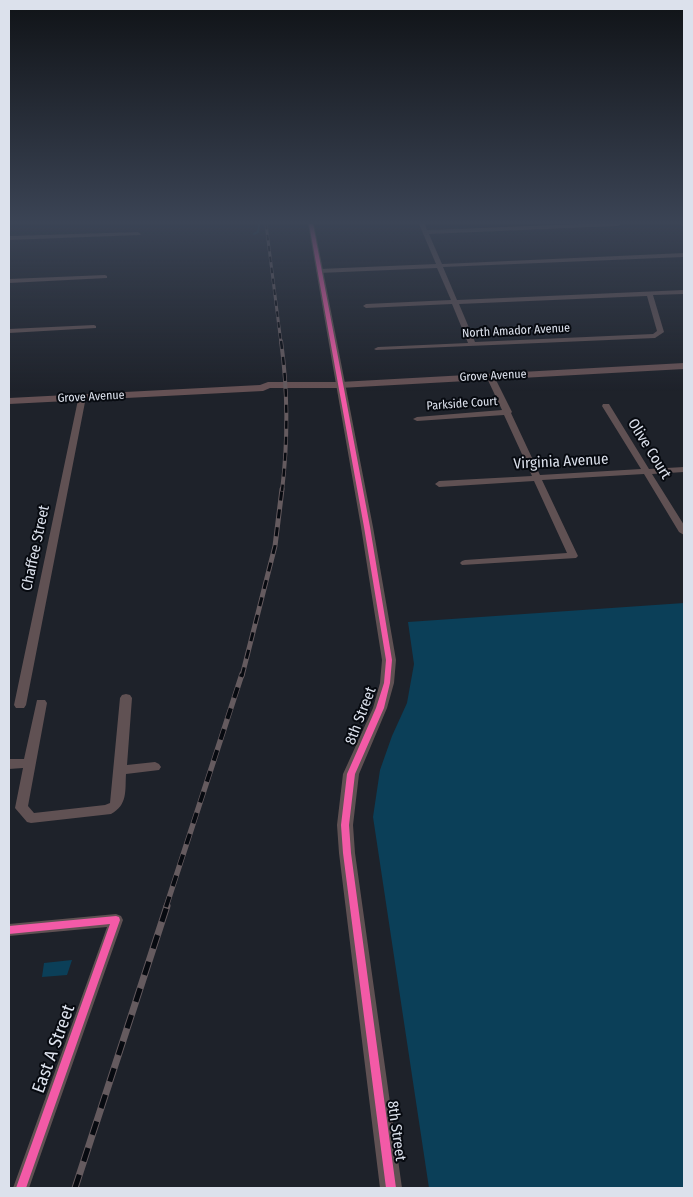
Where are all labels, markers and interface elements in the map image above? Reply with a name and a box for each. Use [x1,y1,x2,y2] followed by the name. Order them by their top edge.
[462,321,570,341] street label: North Amador Avenue
[459,367,527,385] street label: Grove Avenue
[57,388,125,406] street label: Grove Avenue
[426,394,498,414] street label: Parkside Court
[623,415,675,483] street label: Olive Court
[513,451,609,473] street label: Virginia Avenue
[18,504,54,592] street label: Chaffee Street
[342,684,380,748] street label: 8th Street
[28,1002,80,1096] street label: East A Street
[383,1100,409,1162] street label: 8th Street

